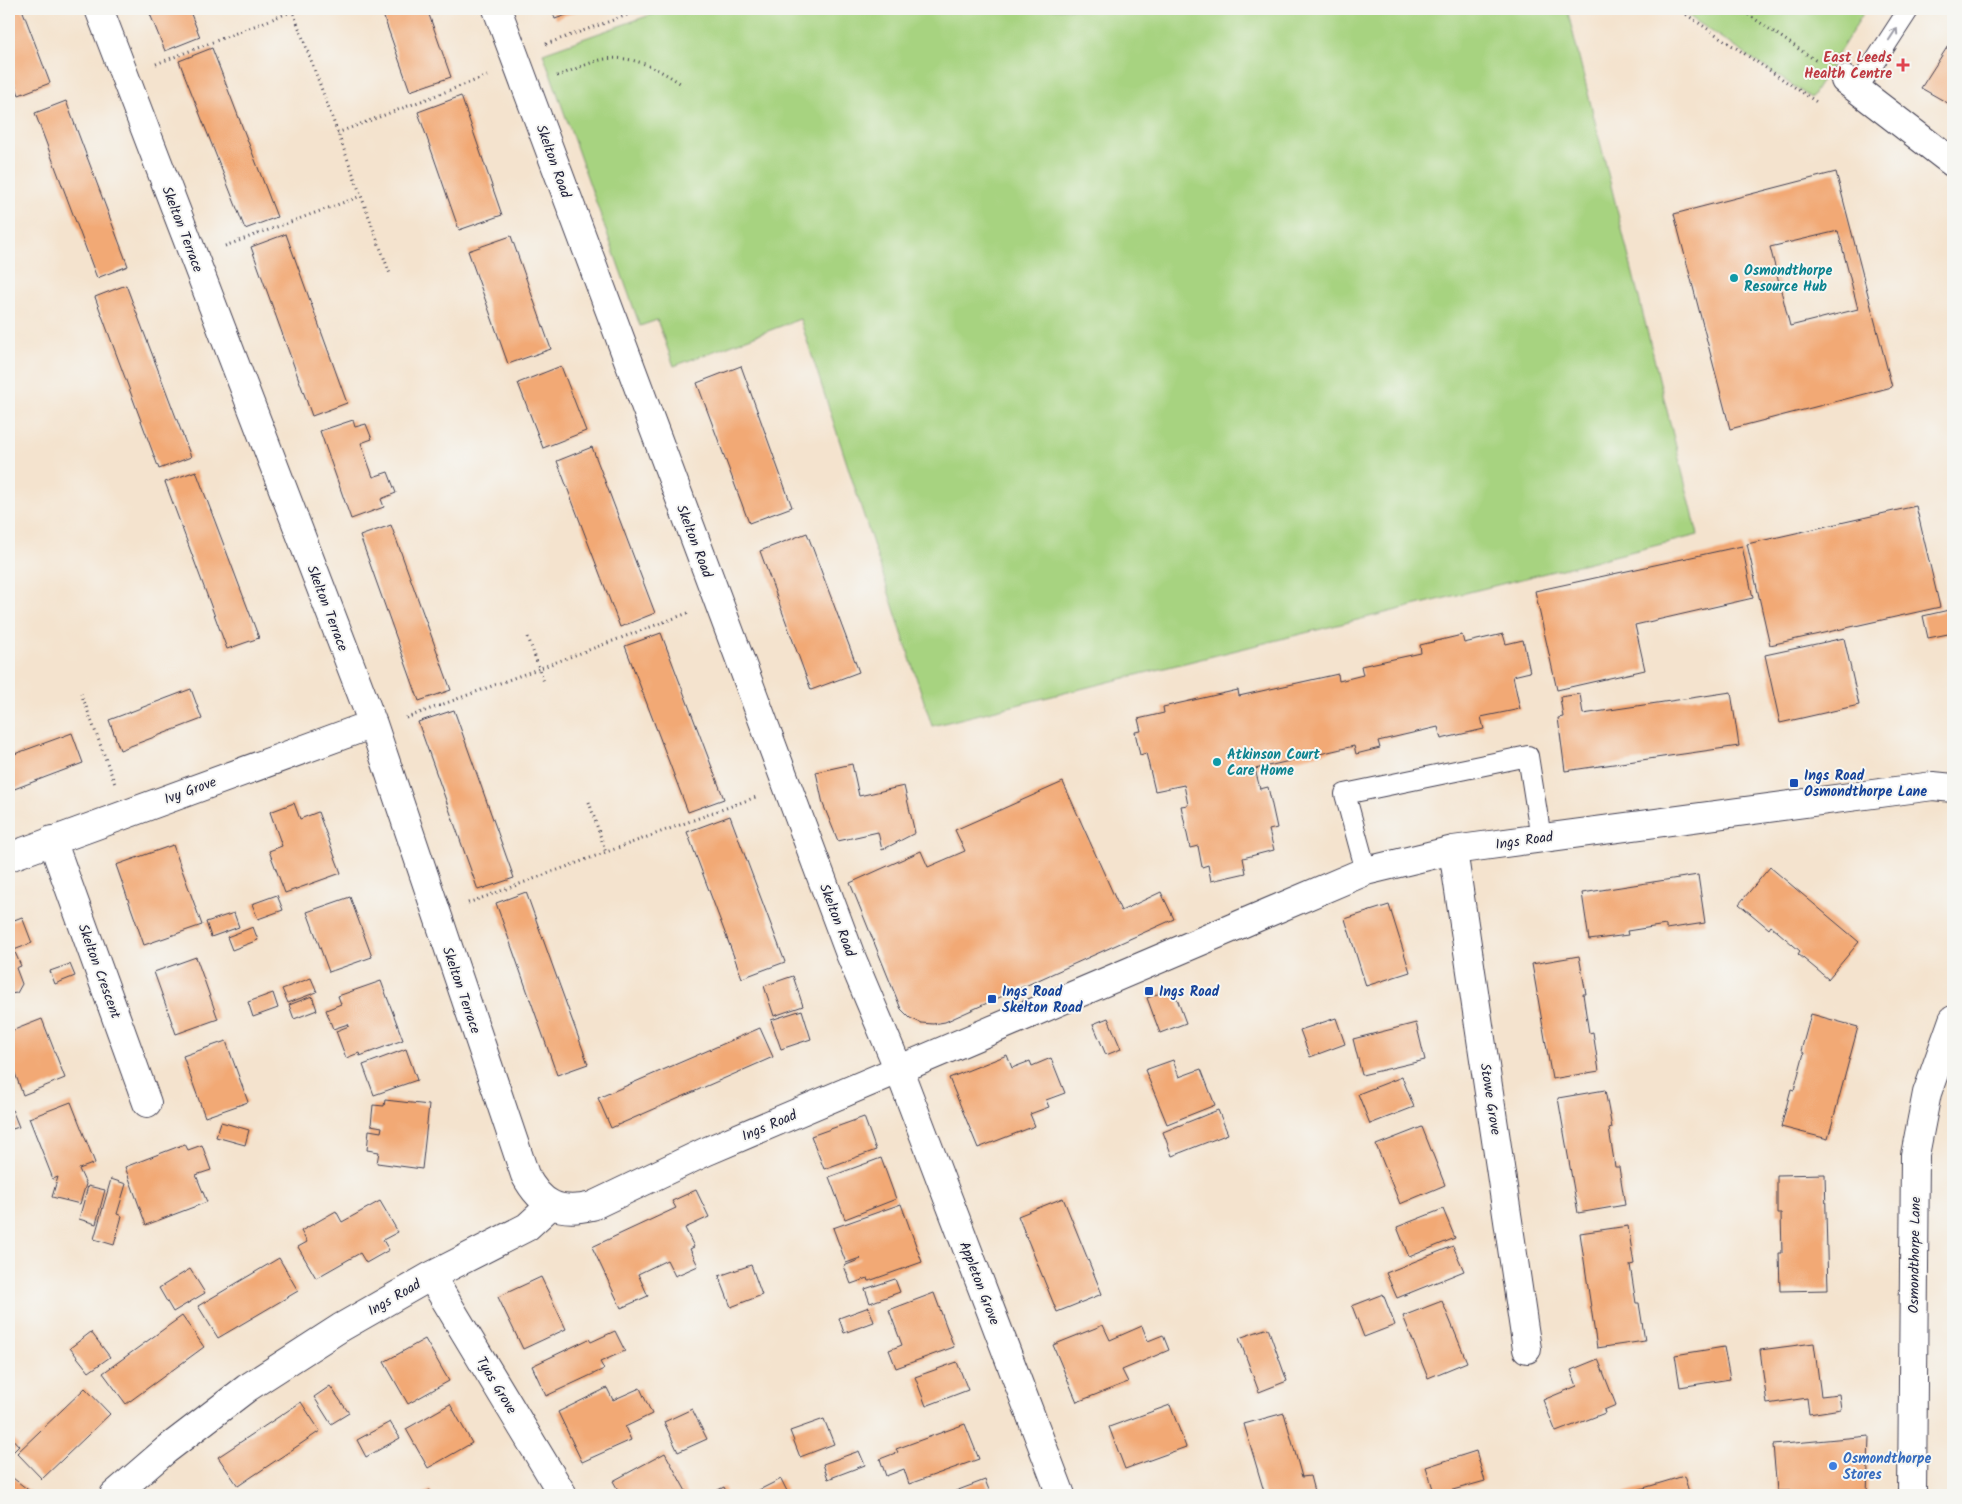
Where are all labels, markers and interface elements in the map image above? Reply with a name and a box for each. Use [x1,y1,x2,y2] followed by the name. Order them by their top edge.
[1888,28,1898,42] one-way arrow
[1804,47,1892,85] place label: East Leeds Health Centre
[1896,58,1910,72] marker: East Leeds Health Centre
[530,122,577,202] street label: Skelton Road
[156,183,209,276] street label: Skelton Terrace
[1744,260,1833,298] place label: Osmondthorpe Resource Hub
[1728,272,1740,284] marker: Osmondthorpe Resource Hub
[670,502,718,582] street label: Skelton Road
[301,562,354,655] street label: Skelton Terrace
[1227,744,1320,782] place label: Atkinson Court Care Home
[1211,756,1223,768] marker: Atkinson Court Care Home
[1804,765,1927,803] place label: Ings Road Osmondthorpe Lane
[161,771,220,811] street label: Ivy Grove
[1788,777,1800,789] marker: Ings Road Osmondthorpe Lane
[1494,826,1555,856] street label: Ings Road
[813,881,861,961] street label: Skelton Road
[72,921,127,1022] street label: Skelton Crescent
[436,944,486,1037] street label: Skelton Terrace
[1002,981,1083,1019] place label: Ings Road Skelton Road
[1159,981,1220,1003] place label: Ings Road
[1143,985,1155,997] marker: Ings Road
[986,993,998,1005] marker: Ings Road Skelton Road
[1473,1062,1507,1137] street label: Stowe Grove
[738,1104,801,1147] street label: Ings Road
[1903,1196,1927,1314] street label: Osmondthorpe Lane
[953,1238,1005,1329] street label: Appleton Grove
[364,1273,426,1322] street label: Ings Road
[470,1352,522,1419] street label: Tyas Grove
[1843,1448,1932,1486] place label: Osmondthorpe Stores
[1827,1460,1839,1472] marker: Osmondthorpe Stores

